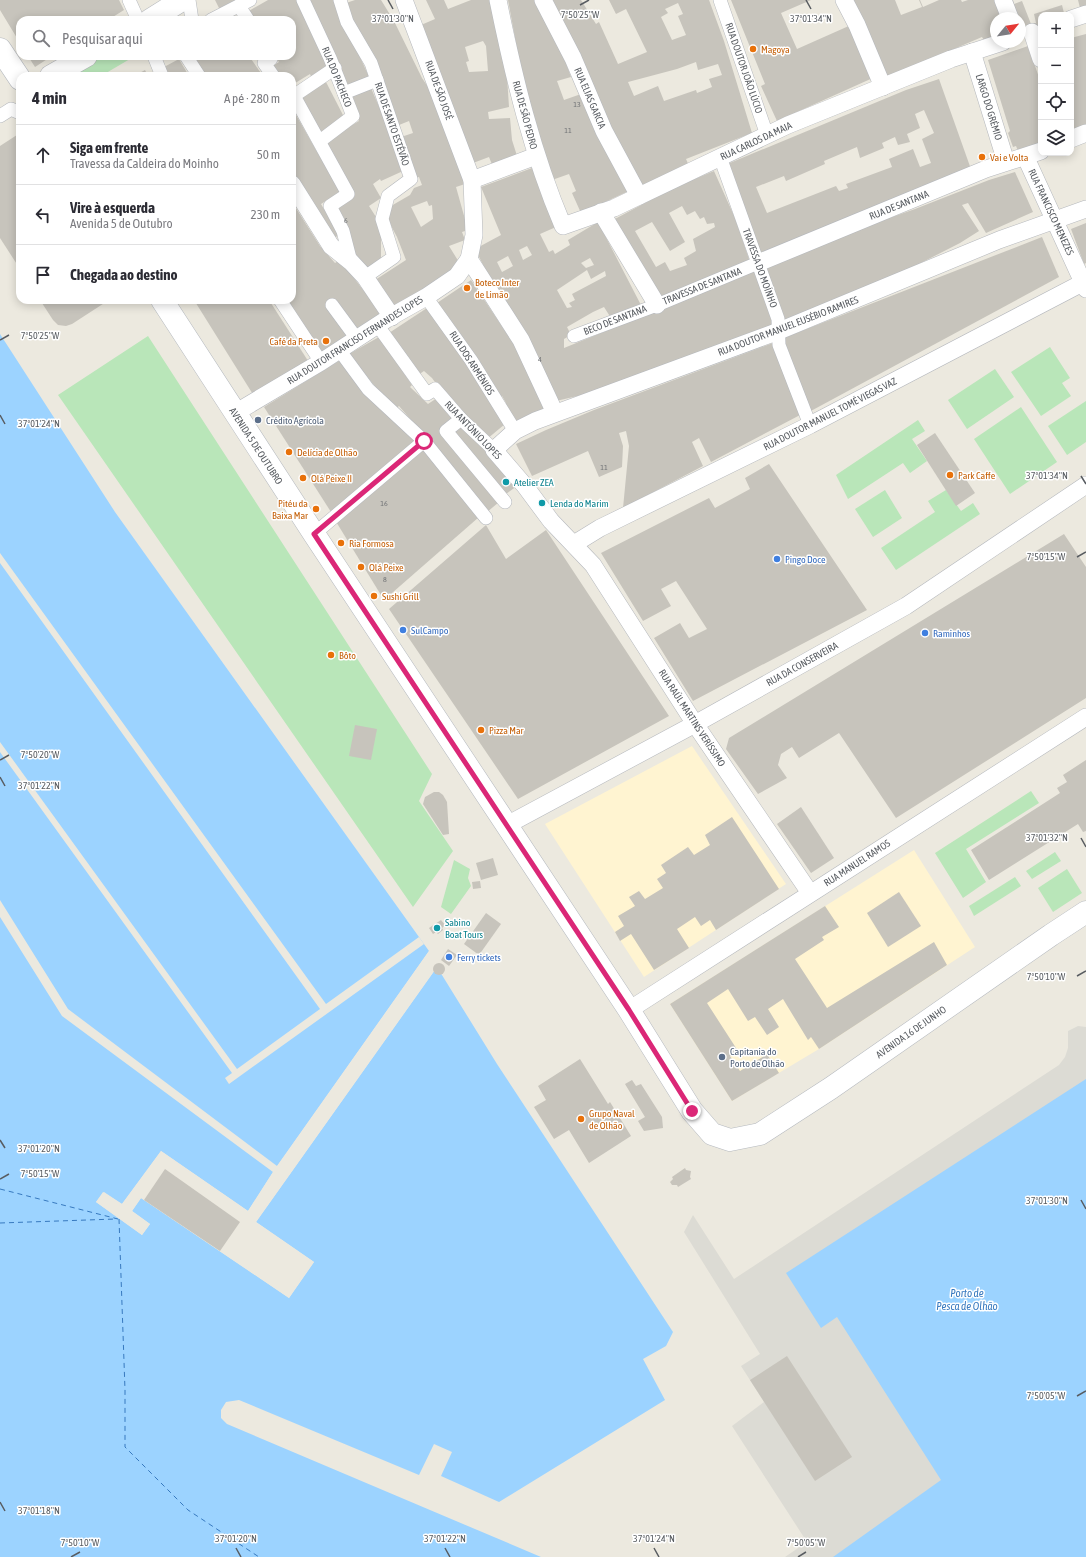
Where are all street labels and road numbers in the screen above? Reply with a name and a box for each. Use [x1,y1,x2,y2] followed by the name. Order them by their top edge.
[723,21,765,115] street label: RUA DOUTOR JOÃO LÚCIO
[320,45,354,109] street label: RUA DO PACHECO
[423,59,455,122] street label: RUA DE SÃO JOSÉ
[572,66,608,130] street label: RUA ELIAS GARCIA
[974,73,1004,142] street label: LARGO DO GRÉMIO
[511,80,539,150] street label: RUA DE SÃO PEDRO
[373,81,411,167] street label: RUA DE SANTO ESTÊVÃO
[719,120,794,162] street label: RUA CARLOS DA MAIA
[1026,167,1076,257] street label: RUA FRANCISCO MENEZES
[868,188,930,222] street label: RUA DE SANTANA
[741,227,779,309] street label: TRAVESSA DO MOÍNHO
[661,265,743,307] street label: TRAVESSA DE SANTANA
[285,294,425,386] street label: RUA DOUTOR FRANCISO FERNANDES LOPES
[716,294,860,358] street label: RUA DOUTOR MANUEL EUSÉBIO RAMIRES
[582,303,648,337] street label: BECO DE SANTANA
[447,329,497,397] street label: RUA DOS ARMÉNIOS
[762,375,899,452] street label: RUA DOUTOR MANUEL TOMÉ VIEGAS VAZ
[442,399,504,461] street label: RUA ANTÓNIO LOPES
[227,406,285,486] street label: AVENIDA 5 DE OUTUBRO
[764,640,840,688] street label: RUA DA CONSERVEIRA
[657,667,728,769] street label: RUA RAÚL MARTINS VERÍSSIMO
[822,837,892,889] street label: RUA MANUEL RAMOS
[874,1004,948,1060] street label: AVENIDA 16 DE JUNHO

